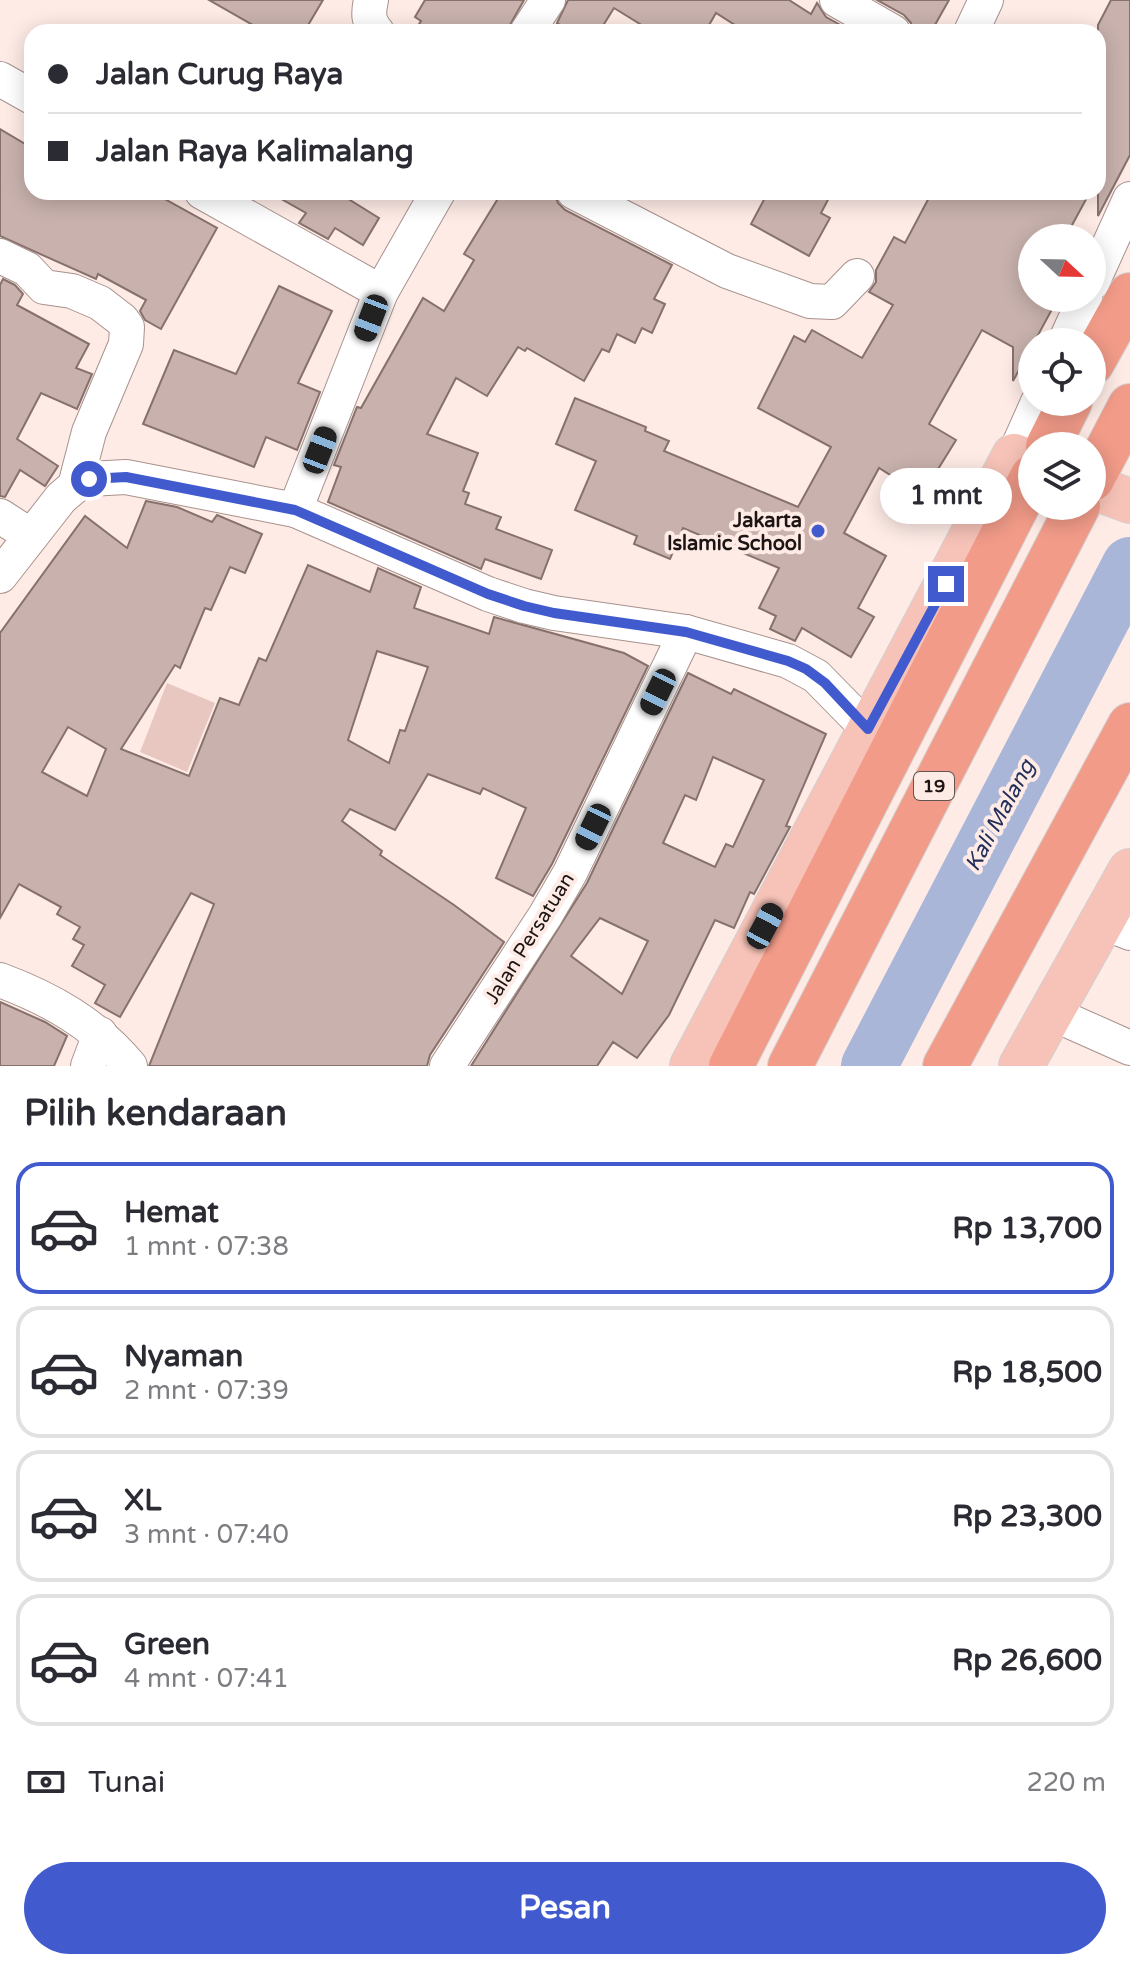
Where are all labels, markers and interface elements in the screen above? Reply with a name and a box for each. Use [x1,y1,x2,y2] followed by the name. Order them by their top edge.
[96,56,343,93] text: Jalan Curug Raya
[96,133,414,170] text: Jalan Raya Kalimalang
[1018,224,1106,312] north arrow
[1018,224,1106,520] map controls
[351,291,391,345] car
[1018,328,1106,416] button: locate
[300,423,340,477] car
[1018,432,1106,520] button: layers
[71,461,107,497] route start
[880,468,1012,524] callout: 1 mnt
[910,480,982,511] text: 1 mnt
[667,509,802,556] place label: Jakarta Islamic School
[809,522,827,540] marker: Jakarta Islamic School
[928,566,964,602] route end
[637,665,679,719] car
[960,754,1041,876] water label: Kali Malang
[914,772,954,800] road number: 19
[572,800,614,854] car
[480,869,580,1009] street label: Jalan Persatuan
[743,899,787,953] car
[24,1092,287,1135] text: Pilih kendaraan
[28,1192,100,1264] icon: car
[124,1194,219,1231] text: Hemat
[952,1210,1102,1247] text: Rp 13,700
[124,1231,289,1262] text: 1 mnt · 07:38
[28,1336,100,1408] icon: car
[124,1338,243,1375] text: Nyaman
[952,1354,1102,1391] text: Rp 18,500
[124,1375,289,1406] text: 2 mnt · 07:39
[28,1480,100,1552] icon: car
[124,1482,161,1519] text: XL
[952,1498,1102,1535] text: Rp 23,300
[124,1519,289,1550] text: 3 mnt · 07:40
[28,1624,100,1696] icon: car
[124,1626,210,1663] text: Green
[952,1642,1102,1679] text: Rp 26,600
[124,1663,289,1694] text: 4 mnt · 07:41
[24,1760,68,1804] icon: cash
[88,1764,165,1801] text: Tunai
[1026,1767,1106,1798] text: 220 m
[24,1862,1106,1954] button: Pesan

